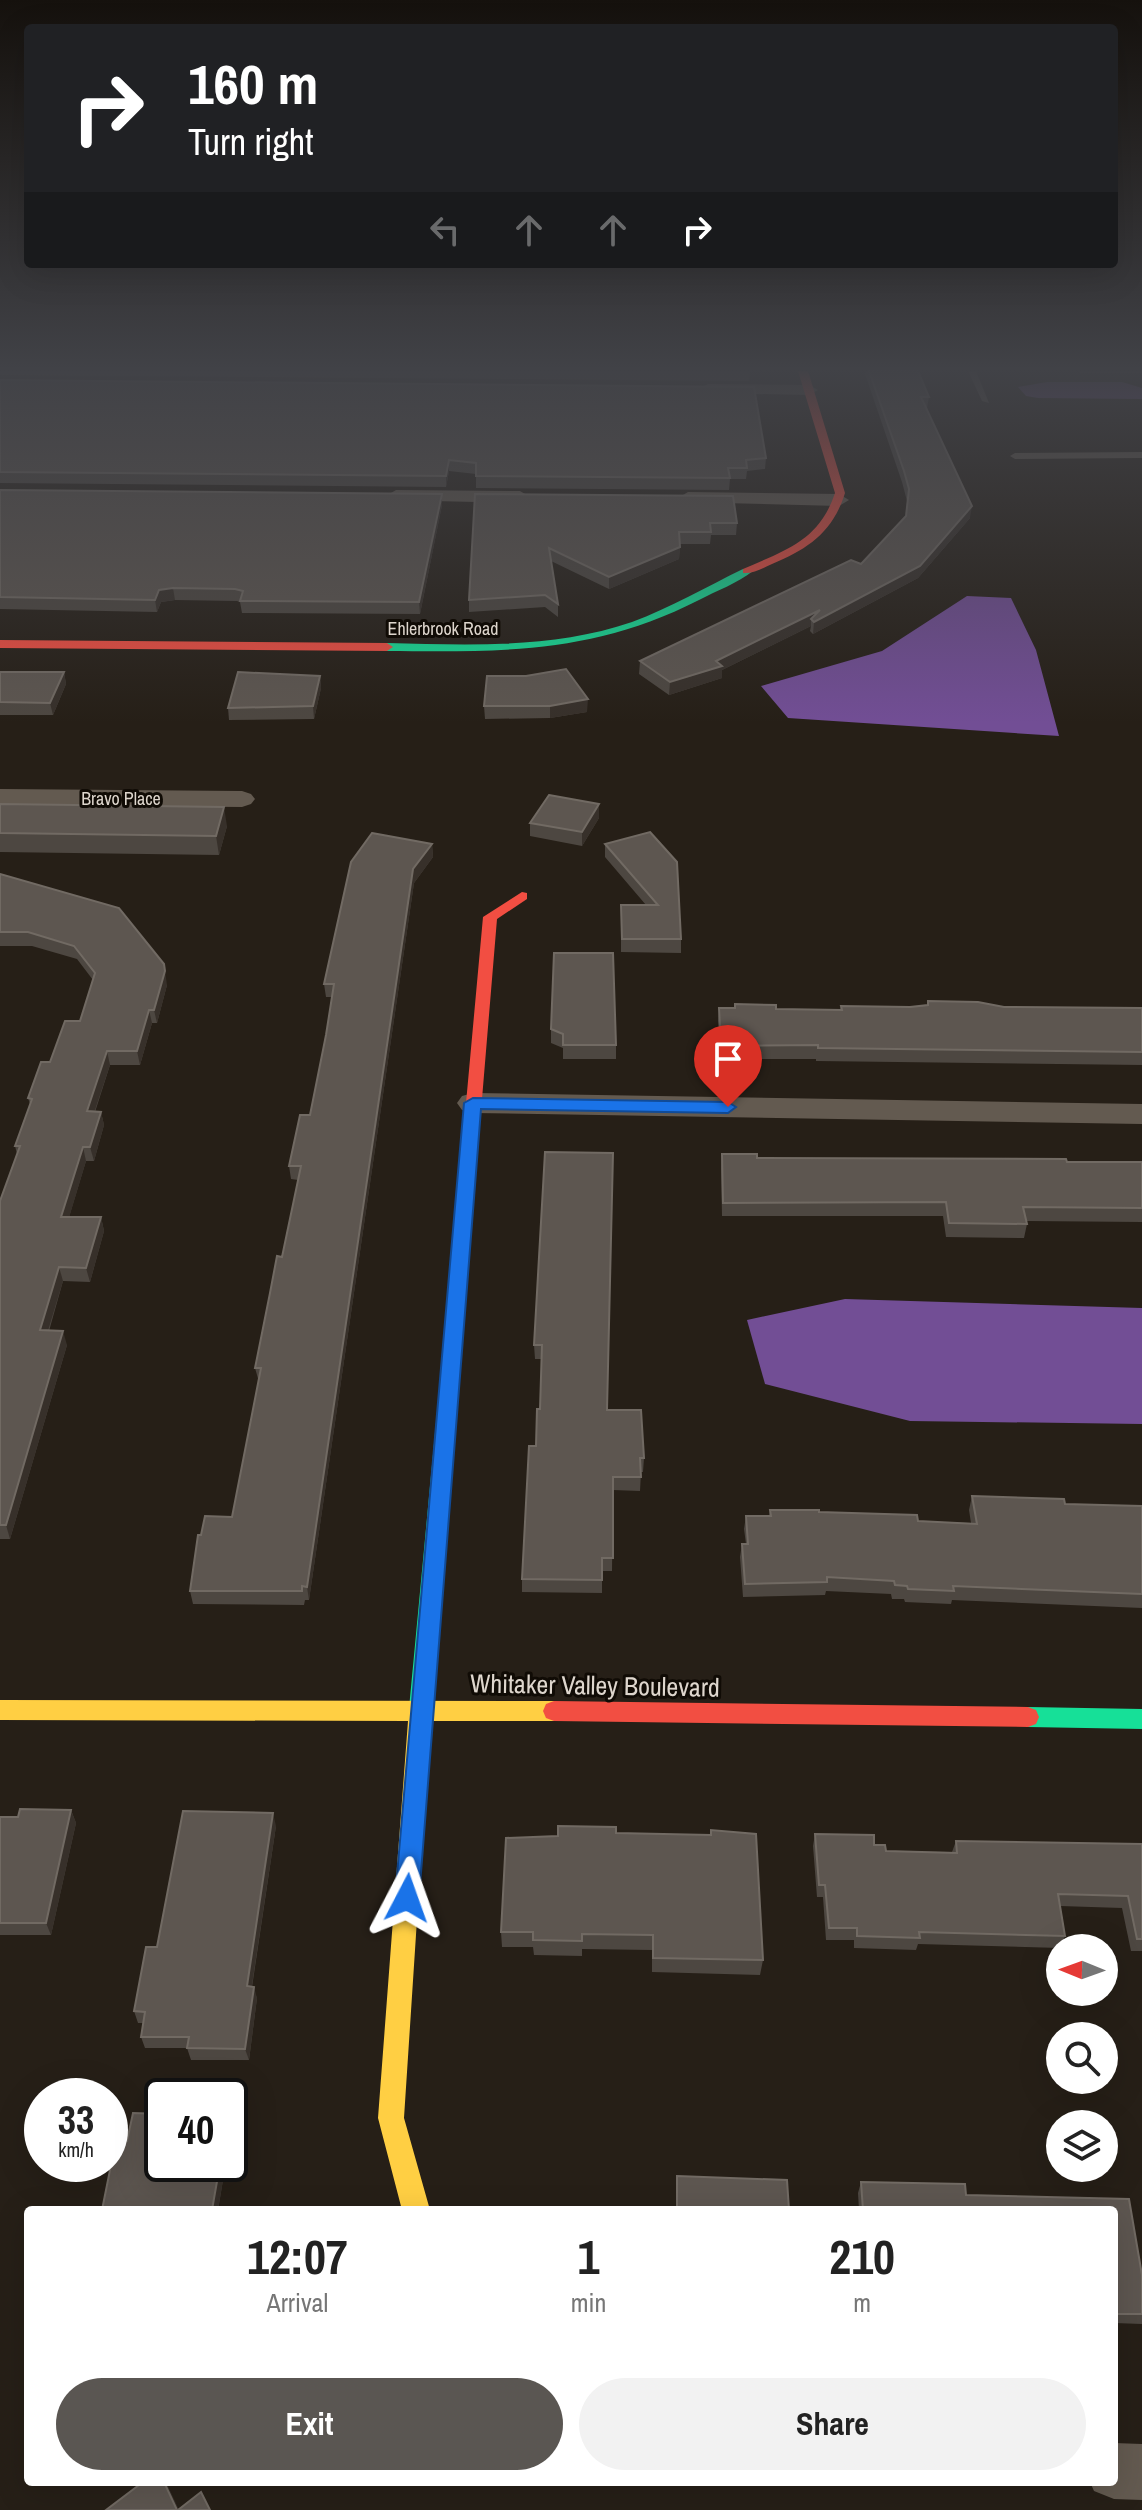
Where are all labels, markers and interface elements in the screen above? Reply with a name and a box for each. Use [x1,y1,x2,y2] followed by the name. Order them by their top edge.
[188,46,318,121] text: 160 m
[56,56,160,160] icon: right
[188,118,313,166] text: Turn right
[423,208,467,252] icon: left
[507,208,551,252] icon: ahead
[591,208,635,252] icon: ahead
[675,208,719,252] icon: right
[388,616,498,641] street label: Ehlerbrook Road
[81,786,161,811] street label: Bravo Place
[694,1025,762,1107] pin
[706,1037,750,1081] icon: arrive
[470,1665,720,1705] street label: Whitaker Valley Boulevard
[365,1856,449,1940] position arrow
[1046,1934,1118,2006] north arrow
[1046,1934,1118,2182] map controls
[1046,2022,1118,2094] button: search
[144,2078,248,2182] speed limit sign: 40
[58,2093,94,2146] text: 33
[1046,2110,1118,2182] button: layers
[58,2136,94,2163] text: km/h
[247,2224,348,2289] text: 12:07
[578,2224,599,2289] text: 1
[829,2224,895,2289] text: 210
[267,2285,328,2320] text: Arrival
[571,2285,606,2320] text: min
[853,2285,871,2320] text: m
[56,2378,563,2470] button: Exit
[579,2378,1086,2470] button: Share

